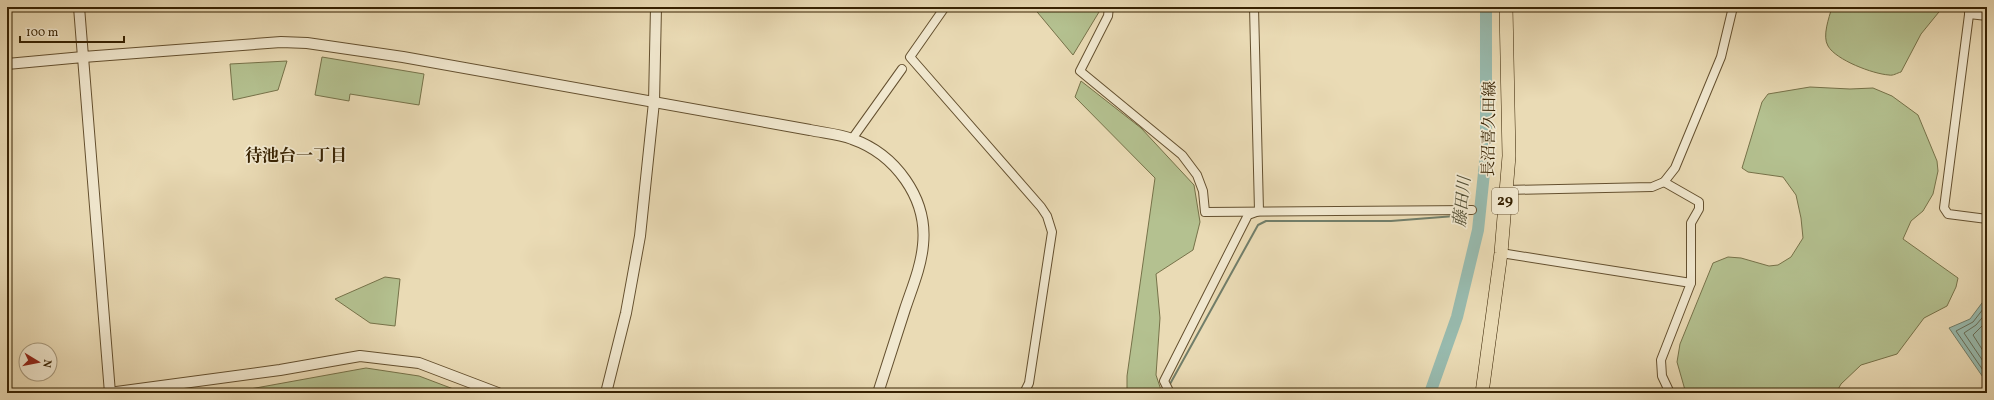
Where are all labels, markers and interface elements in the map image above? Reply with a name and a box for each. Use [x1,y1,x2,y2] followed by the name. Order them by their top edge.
[20,18,124,44] scale bar
[26,25,59,41] text: 100 m
[1478,81,1502,177] street label: 長沼喜久田線
[245,145,347,168] district label: 待池台一丁目
[1449,173,1477,229] water label: 藤田川
[1492,188,1518,214] road number: 29
[18,342,58,382] north arrow
[38,358,54,369] text: N

